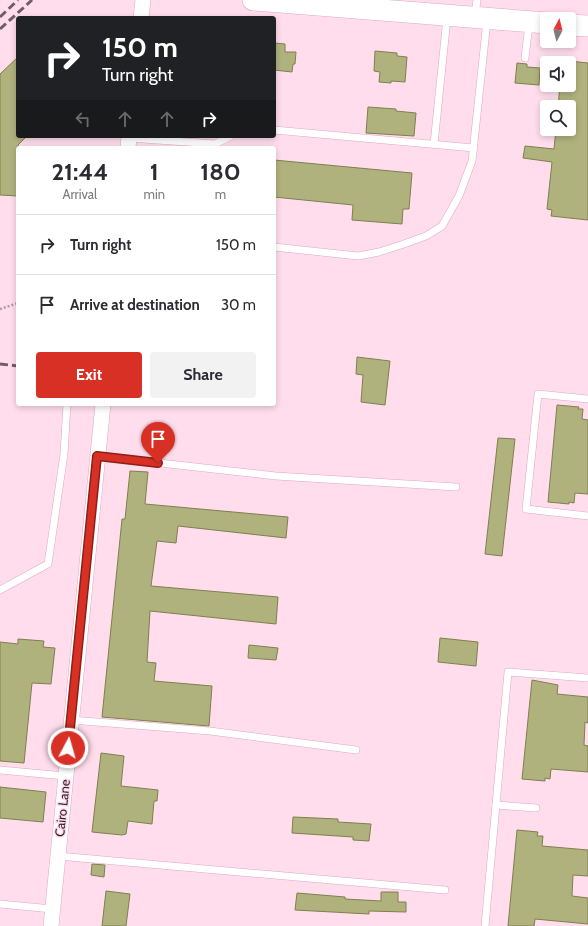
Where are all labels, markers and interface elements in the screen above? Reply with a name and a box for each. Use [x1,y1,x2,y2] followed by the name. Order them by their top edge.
[540,12,576,48] north arrow
[540,12,576,136] map controls
[102,30,178,64] text: 150 m
[36,32,88,84] icon: right
[540,56,576,92] button: sound
[102,64,173,86] text: Turn right
[540,100,576,136] button: search
[72,108,94,130] icon: left
[114,108,136,130] icon: ahead
[156,108,178,130] icon: ahead
[198,108,220,130] icon: right
[51,157,108,186] text: 21:44
[150,157,159,186] text: 1
[200,157,241,186] text: 180
[62,186,97,202] text: Arrival
[143,186,165,202] text: min
[215,186,226,202] text: m
[36,234,58,256] icon: right
[70,236,131,254] text: Turn right
[216,236,256,254] text: 150 m
[36,294,58,316] icon: arrive
[70,296,200,314] text: Arrive at destination
[221,296,256,314] text: 30 m
[36,352,142,398] button: Exit
[150,352,256,398] button: Share
[141,422,175,463] pin
[147,428,169,450] icon: arrive
[47,727,89,769] position arrow
[51,778,73,838] street label: Cairo Lane

